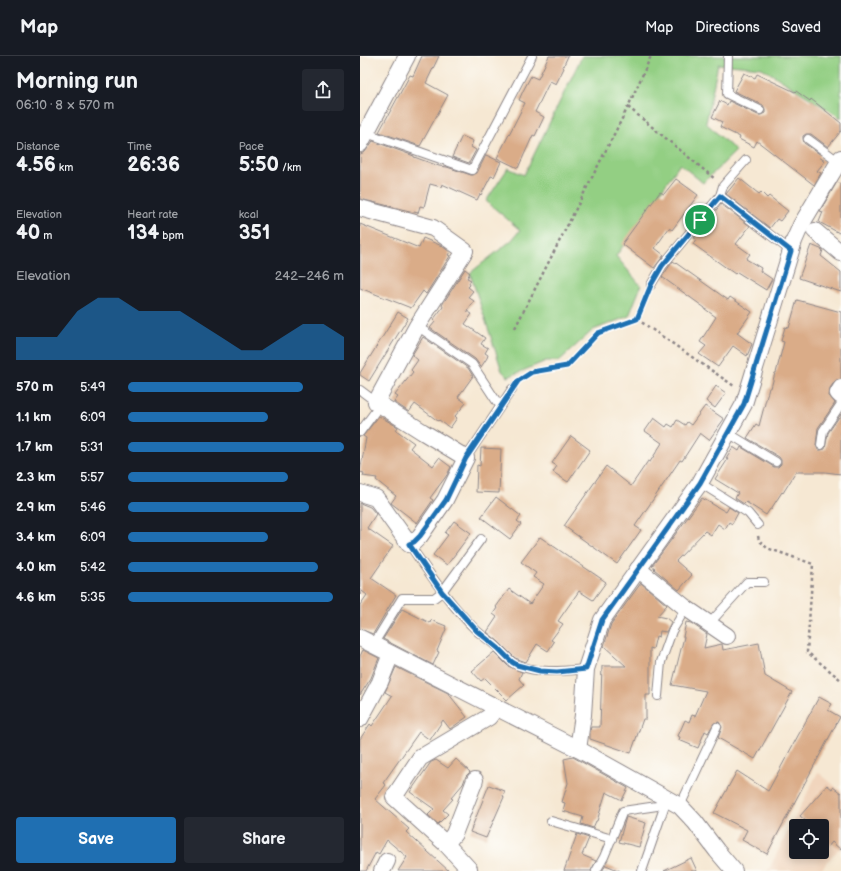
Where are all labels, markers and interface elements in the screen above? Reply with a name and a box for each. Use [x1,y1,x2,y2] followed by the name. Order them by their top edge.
[20,16,58,39] text: Map
[645,19,673,36] text: Map
[695,19,760,36] text: Directions
[782,19,821,36] text: Saved
[16,68,138,95] text: Morning run
[302,69,344,111] button: share
[16,97,114,113] text: 06:10 · 8 × 570 m
[16,140,60,153] text: Distance
[127,140,152,153] text: Time
[239,140,264,153] text: Pace
[16,153,56,177] text: 4.56
[127,153,180,177] text: 26:36
[239,153,279,177] text: 5:50
[56,161,73,174] text: km
[279,161,301,174] text: /km
[683,203,717,237] pin
[16,208,62,221] text: Elevation
[127,208,178,221] text: Heart rate
[239,208,258,221] text: kcal
[689,209,711,231] icon: arrive
[16,221,40,245] text: 40
[127,221,159,245] text: 134
[239,221,270,245] text: 351
[40,229,52,242] text: m
[159,229,184,242] text: bpm
[16,268,70,284] text: Elevation
[275,268,344,284] text: 242–246 m
[16,379,53,395] text: 570 m
[80,379,106,395] text: 5:49
[16,409,51,425] text: 1.1 km
[80,409,106,425] text: 6:09
[16,439,53,455] text: 1.7 km
[80,439,103,455] text: 5:31
[16,469,56,485] text: 2.3 km
[80,469,104,485] text: 5:57
[16,499,56,515] text: 2.9 km
[80,499,106,515] text: 5:46
[16,529,56,545] text: 3.4 km
[80,529,106,545] text: 6:09
[16,559,56,575] text: 4.0 km
[80,559,106,575] text: 5:42
[16,589,56,605] text: 4.6 km
[80,589,106,605] text: 5:35
[16,817,176,863] button: Save
[184,817,344,863] button: Share
[789,819,829,859] map controls
[789,819,829,859] button: locate

